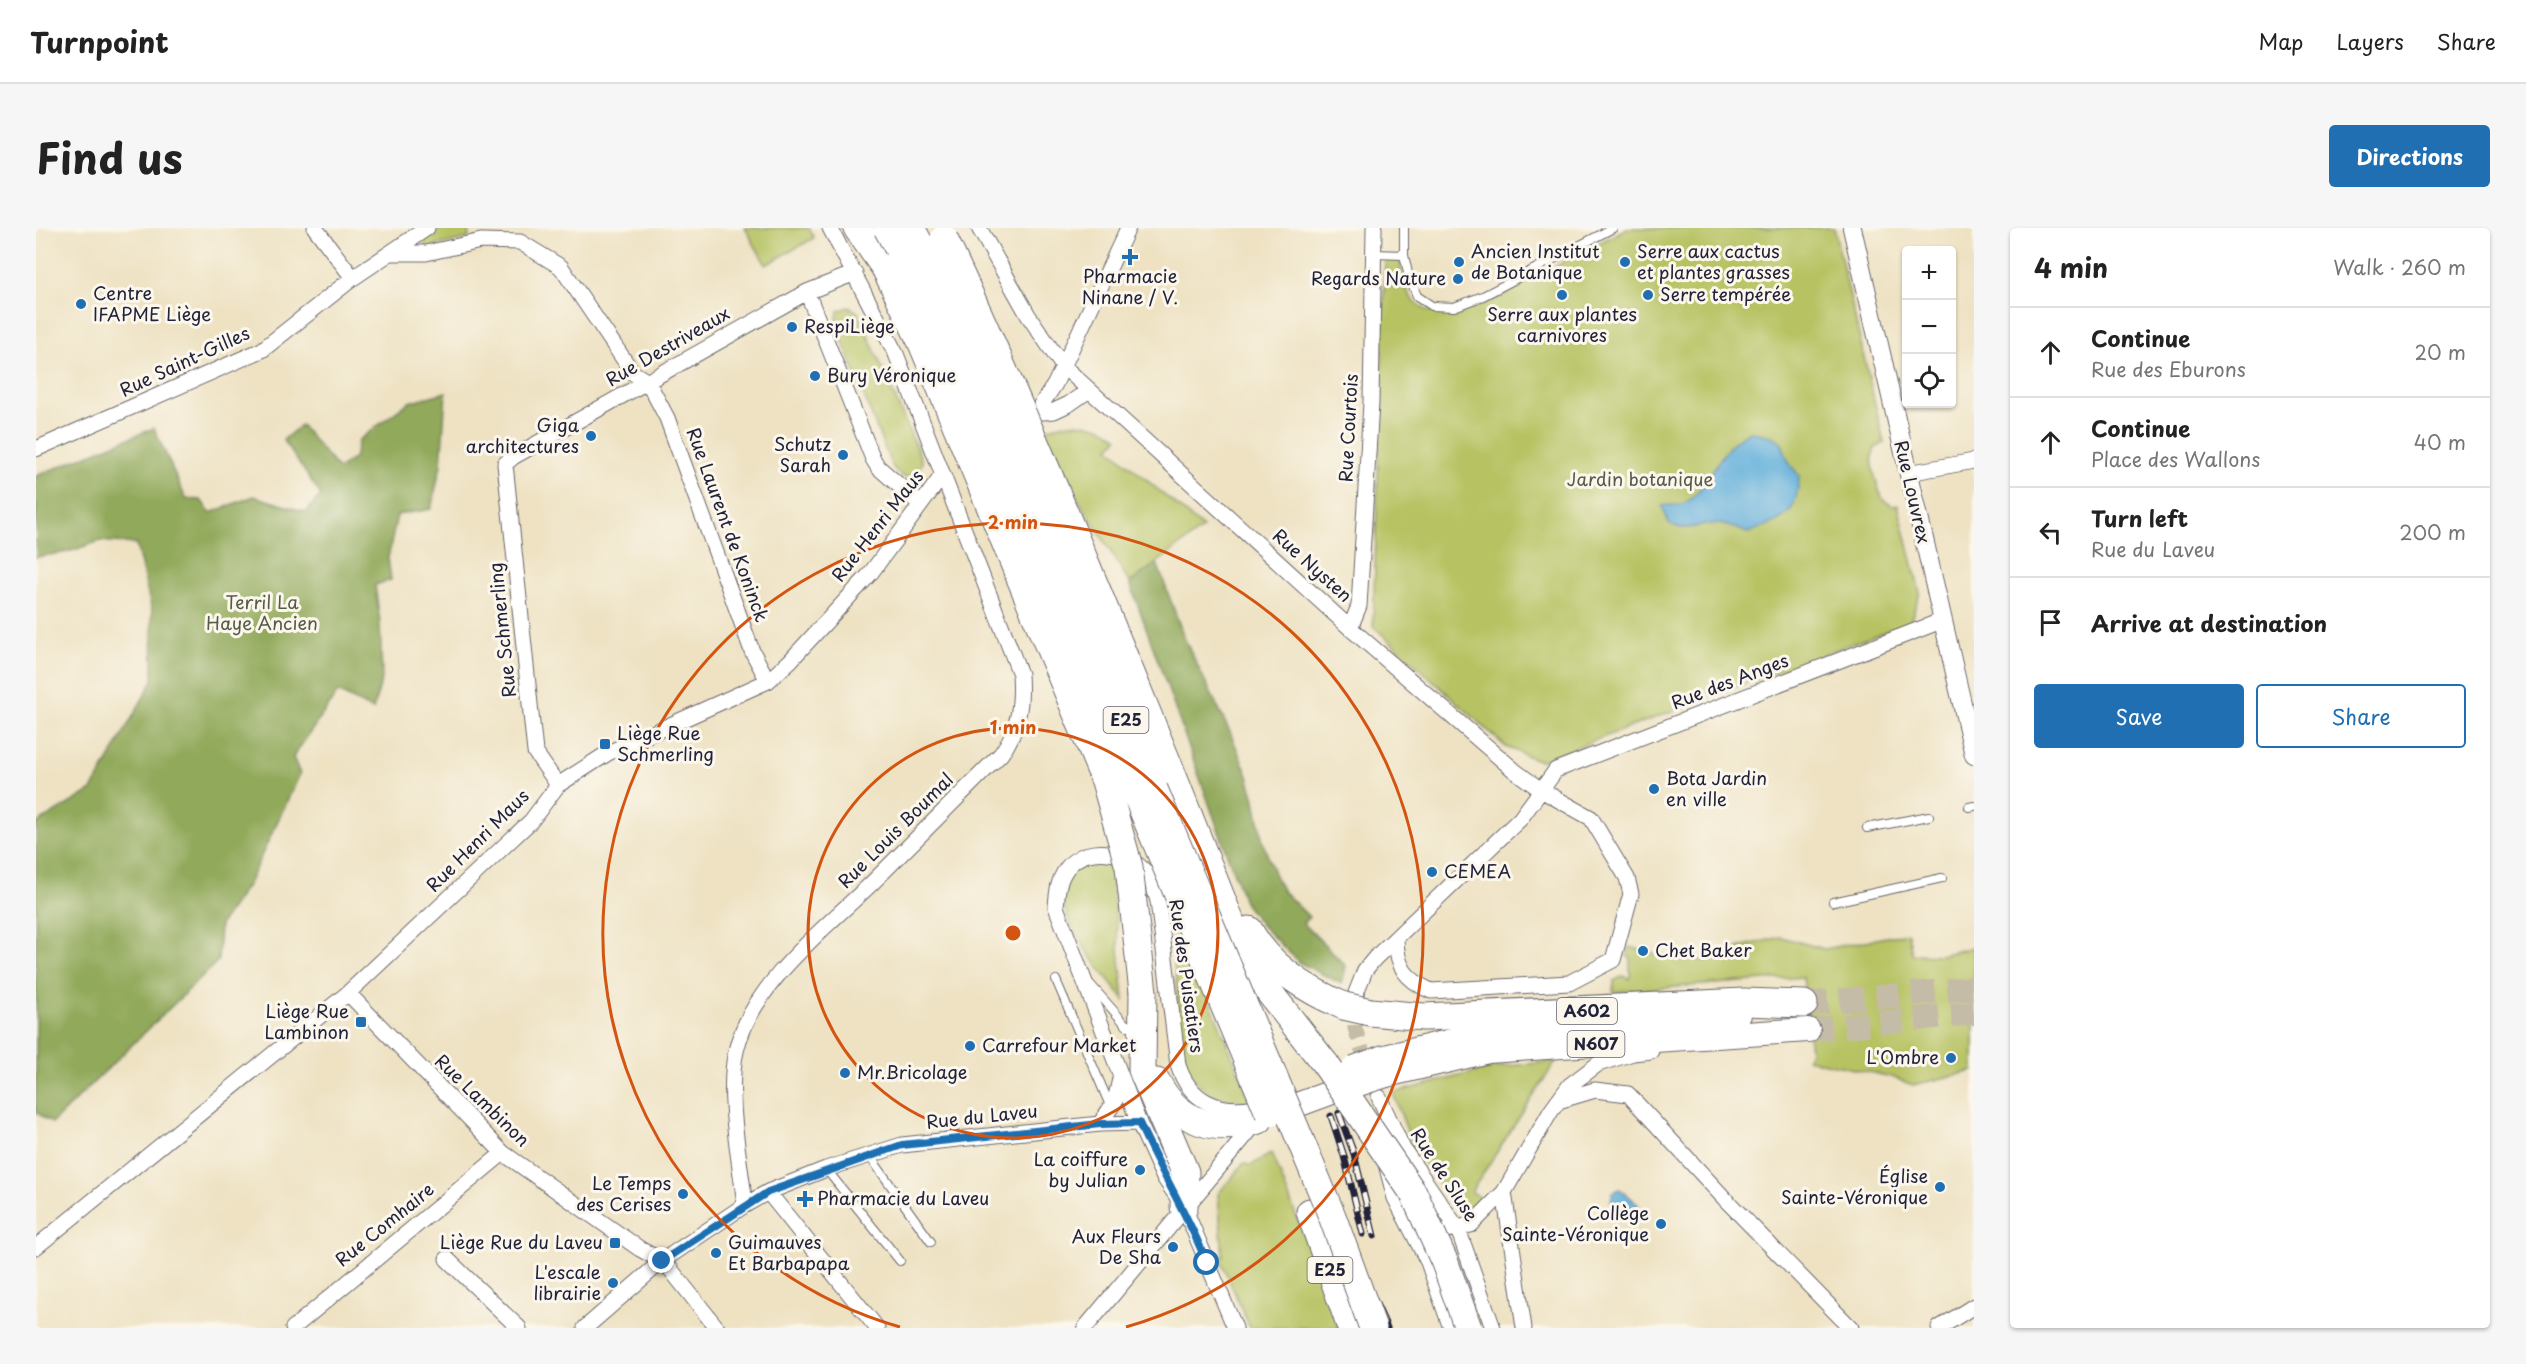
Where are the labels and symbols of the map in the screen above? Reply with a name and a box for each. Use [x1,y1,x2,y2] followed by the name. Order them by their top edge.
[1471,237,1600,285] place label: Ancien Institut de Botanique
[1637,237,1790,285] place label: Serre aux cactus et plantes grasses
[1123,250,1137,264] marker: Pharmacie Ninane / V.
[1452,255,1466,269] marker: Ancien Institut de Botanique
[1618,255,1632,269] marker: Serre aux cactus et plantes grasses
[1082,262,1178,310] place label: Pharmacie Ninane / V.
[1311,264,1446,291] place label: Regards Nature
[1451,272,1465,286] marker: Regards Nature
[93,279,211,327] place label: Centre IFAPME Liège
[1660,280,1791,307] place label: Serre tempérée
[1555,288,1569,302] marker: Serre aux plantes carnivores
[1641,288,1655,302] marker: Serre tempérée
[74,297,88,311] marker: Centre IFAPME Liège
[600,299,734,392] street label: Rue Destriveaux
[1487,300,1637,348] place label: Serre aux plantes carnivores
[804,312,895,339] place label: RespiLiège
[115,319,254,403] street label: Rue Saint-Gilles
[785,320,799,334] marker: RespiLiège
[827,361,956,388] place label: Bury Véronique
[808,369,822,383] marker: Bury Véronique
[1331,373,1364,483] street label: Rue Courtois
[466,411,580,459] place label: Giga architectures
[681,424,776,625] street label: Rue Laurent de Koninck
[584,429,598,443] marker: Giga architectures
[774,430,831,478] place label: Schutz Sarah
[1888,437,1938,546] street label: Rue Louvrex
[836,448,850,462] marker: Schutz Sarah
[824,463,929,587] street label: Rue Henri Maus
[1567,465,1713,492] park label: Jardin botanique
[988,508,1038,535] text: 2 min
[1267,522,1359,608] street label: Rue Nysten
[481,561,522,699] street label: Rue Schmerling
[206,588,318,636] park label: Terril La Haye Ancien
[1667,646,1792,715] street label: Rue des Anges
[1104,707,1148,733] road number: E25
[990,713,1036,740] text: 1 min
[617,719,714,767] place label: Liège Rue Schmerling
[598,737,612,751] marker: Liège Rue Schmerling
[1666,764,1767,812] place label: Bota Jardin en ville
[831,766,959,894] street label: Rue Louis Boumal
[419,782,534,897] street label: Rue Henri Maus
[1647,782,1661,796] marker: Bota Jardin en ville
[1444,857,1511,884] place label: CEMEA
[1425,865,1439,879] marker: CEMEA
[1163,897,1212,1055] street label: Rue des Puisatiers
[1003,923,1023,943] centre of rings
[1655,936,1752,963] place label: Chet Baker
[1636,944,1650,958] marker: Chet Baker
[264,997,349,1045] place label: Liège Rue Lambinon
[1557,998,1617,1024] road number: A602
[354,1015,368,1029] marker: Liège Rue Lambinon
[982,1031,1136,1058] place label: Carrefour Market
[1568,1031,1624,1057] road number: N607
[963,1039,977,1053] marker: Carrefour Market
[1866,1043,1939,1070] place label: L'Ombre
[429,1047,537,1152] street label: Rue Lambinon
[1944,1051,1958,1065] marker: L'Ombre
[857,1058,967,1085] place label: Mr.Bricolage
[838,1066,852,1080] marker: Mr.Bricolage
[925,1096,1039,1135] street label: Rue du Laveu
[1405,1122,1486,1226] street label: Rue de Sluse
[1034,1145,1128,1193] place label: La coiffure by Julian
[1781,1162,1928,1210] place label: Église Sainte-Véronique
[1133,1163,1147,1177] marker: La coiffure by Julian
[576,1169,671,1217] place label: Le Temps des Cerises
[329,1175,439,1272] street label: Rue Comhaire
[1933,1180,1947,1194] marker: Église Sainte-Véronique
[817,1184,989,1211] place label: Pharmacie du Laveu
[676,1187,690,1201] marker: Le Temps des Cerises
[798,1192,812,1206] marker: Pharmacie du Laveu
[1502,1199,1649,1247] place label: Collège Sainte-Véronique
[1654,1217,1668,1231] marker: Collège Sainte-Véronique
[1072,1222,1162,1270] place label: Aux Fleurs De Sha
[440,1228,603,1255] place label: Liège Rue du Laveu
[728,1228,850,1276] place label: Guimauves Et Barbapapa
[608,1236,622,1250] marker: Liège Rue du Laveu
[1166,1240,1180,1254] marker: Aux Fleurs De Sha
[709,1246,723,1260] marker: Guimauves Et Barbapapa
[648,1247,674,1273] route end
[1193,1249,1219,1275] route start
[1308,1257,1352,1283] road number: E25
[534,1258,601,1306] place label: L'escale librairie
[606,1276,620,1290] marker: L'escale librairie

